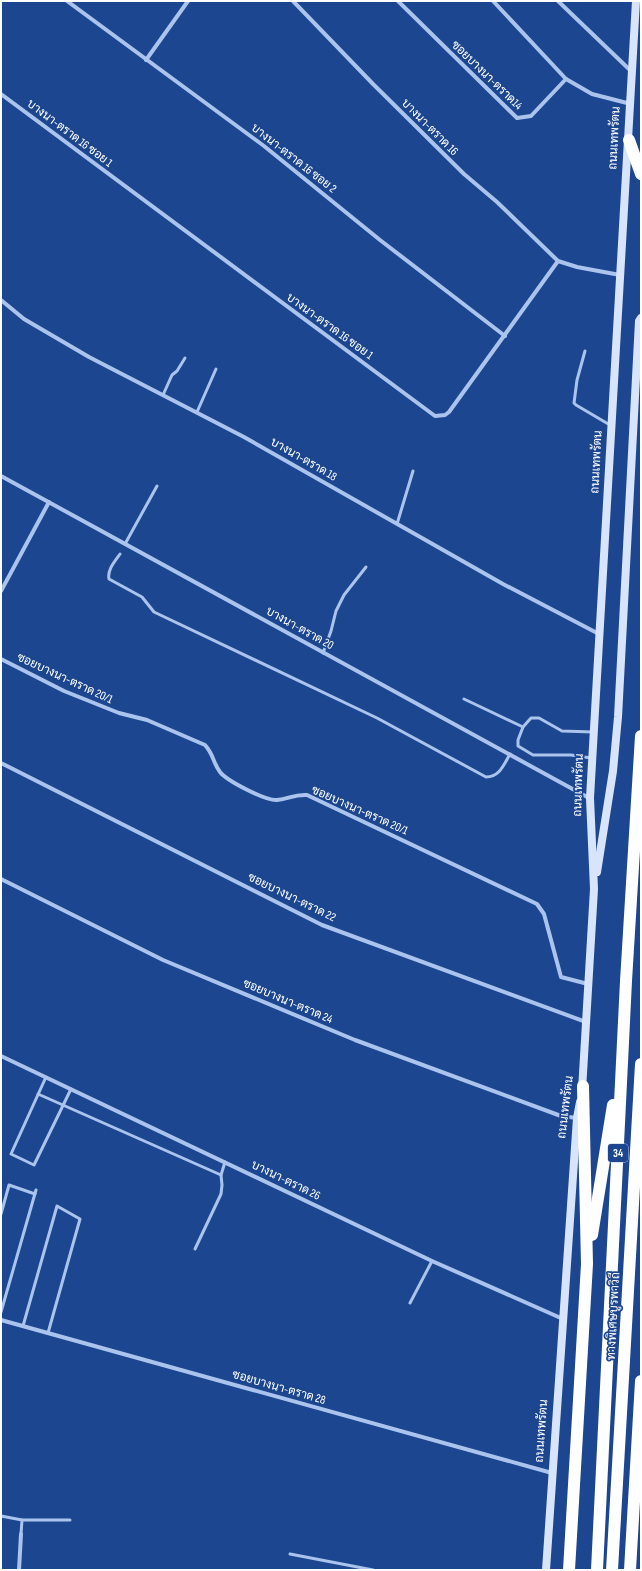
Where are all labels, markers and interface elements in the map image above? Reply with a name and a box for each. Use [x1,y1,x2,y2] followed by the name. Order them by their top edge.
[448,38,525,113] street label: ซอยบางนา-ตราด14
[24,96,116,171] street label: บางนา-ตราด 16 ซอย 1
[398,96,461,159] street label: บางนา-ตราด 16
[605,106,624,170] street label: ถนนเทพรัตน
[248,120,339,196] street label: บางนา-ตราด 16 ซอย 2
[283,290,377,363] street label: บางนา-ตราด 16 ซอย 1
[587,430,606,494] street label: ถนนเทพรัตน
[268,434,340,484] street label: บางนา-ตราด 18
[263,604,336,653] street label: บางนา-ตราด 20
[14,650,116,708] street label: ซอยบางนา-ตราด 20/1
[570,753,587,817] street label: ถนนเทพรัตน
[309,782,411,839] street label: ซอยบางนา-ตราด 20/1
[245,870,338,925] street label: ซอยบางนา-ตราด 22
[241,976,335,1027] street label: ซอยบางนา-ตราด 24
[554,1074,577,1139] street label: ถนนเทพรัตน
[608,1144,628,1162] road number: 34
[249,1157,323,1204] street label: บางนา-ตราด 26
[603,1272,623,1360] street label: ทางพิเศษบูรพาวิถี
[230,1367,327,1408] street label: ซอยบางนา-ตราด 28
[532,1399,551,1463] street label: ถนนเทพรัตน

